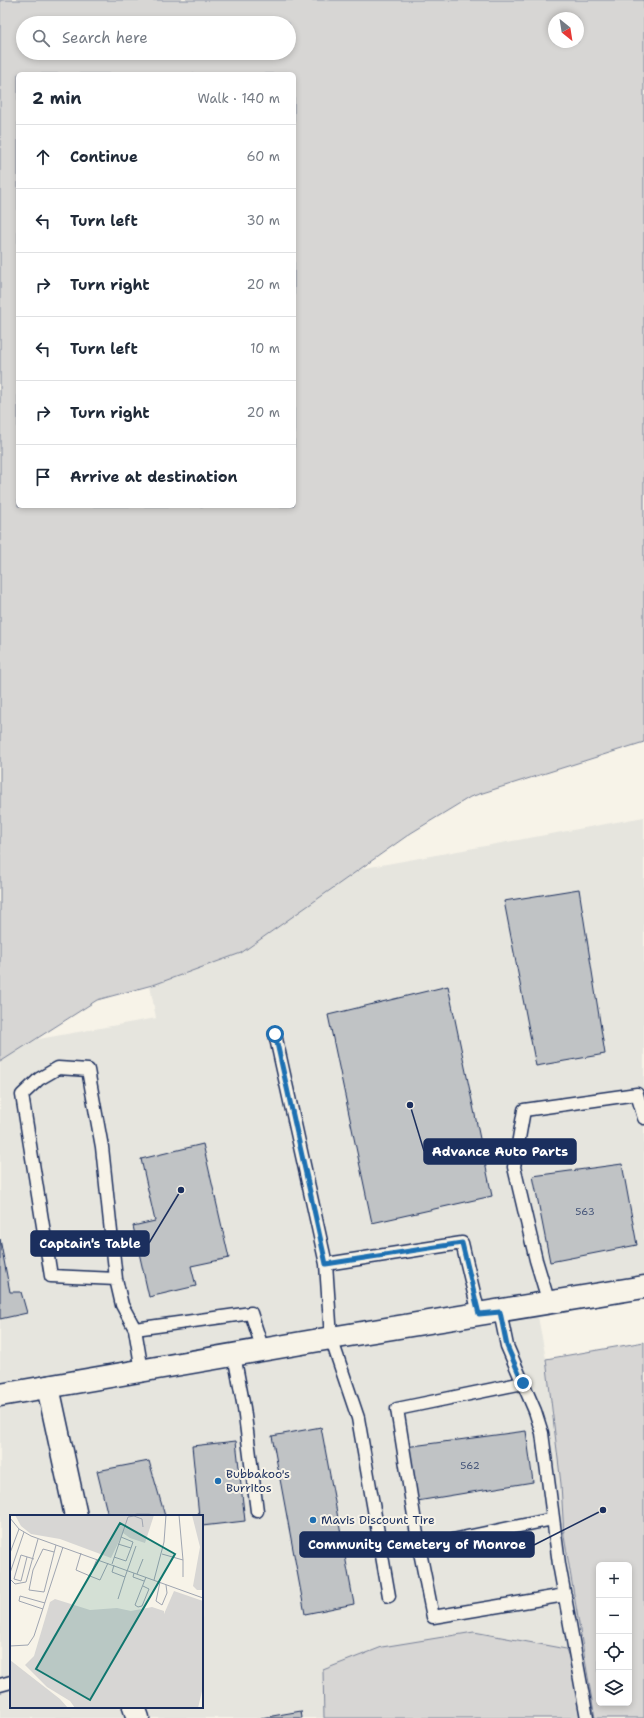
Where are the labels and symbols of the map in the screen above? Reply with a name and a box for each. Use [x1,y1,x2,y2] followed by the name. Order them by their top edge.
[548,12,584,48] north arrow
[266,1025,284,1043] route start
[424,1139,576,1164] callout: Advance Auto Parts
[432,1143,568,1160] text: Advance Auto Parts
[575,1205,595,1218] house number: 563
[31,1231,149,1256] callout: Captain's Table
[39,1235,141,1252] text: Captain's Table
[514,1374,532,1392] route end
[460,1459,480,1472] house number: 562
[226,1466,290,1496] place label: Bubbakoo's Burritos
[213,1476,223,1486] marker: Bubbakoo's Burritos
[321,1512,435,1528] place label: Mavis Discount Tire
[10,1515,203,1708] inset map
[308,1515,318,1525] marker: Mavis Discount Tire
[300,1532,534,1557] callout: Community Cemetery of Monroe
[308,1536,526,1553] text: Community Cemetery of Monroe

